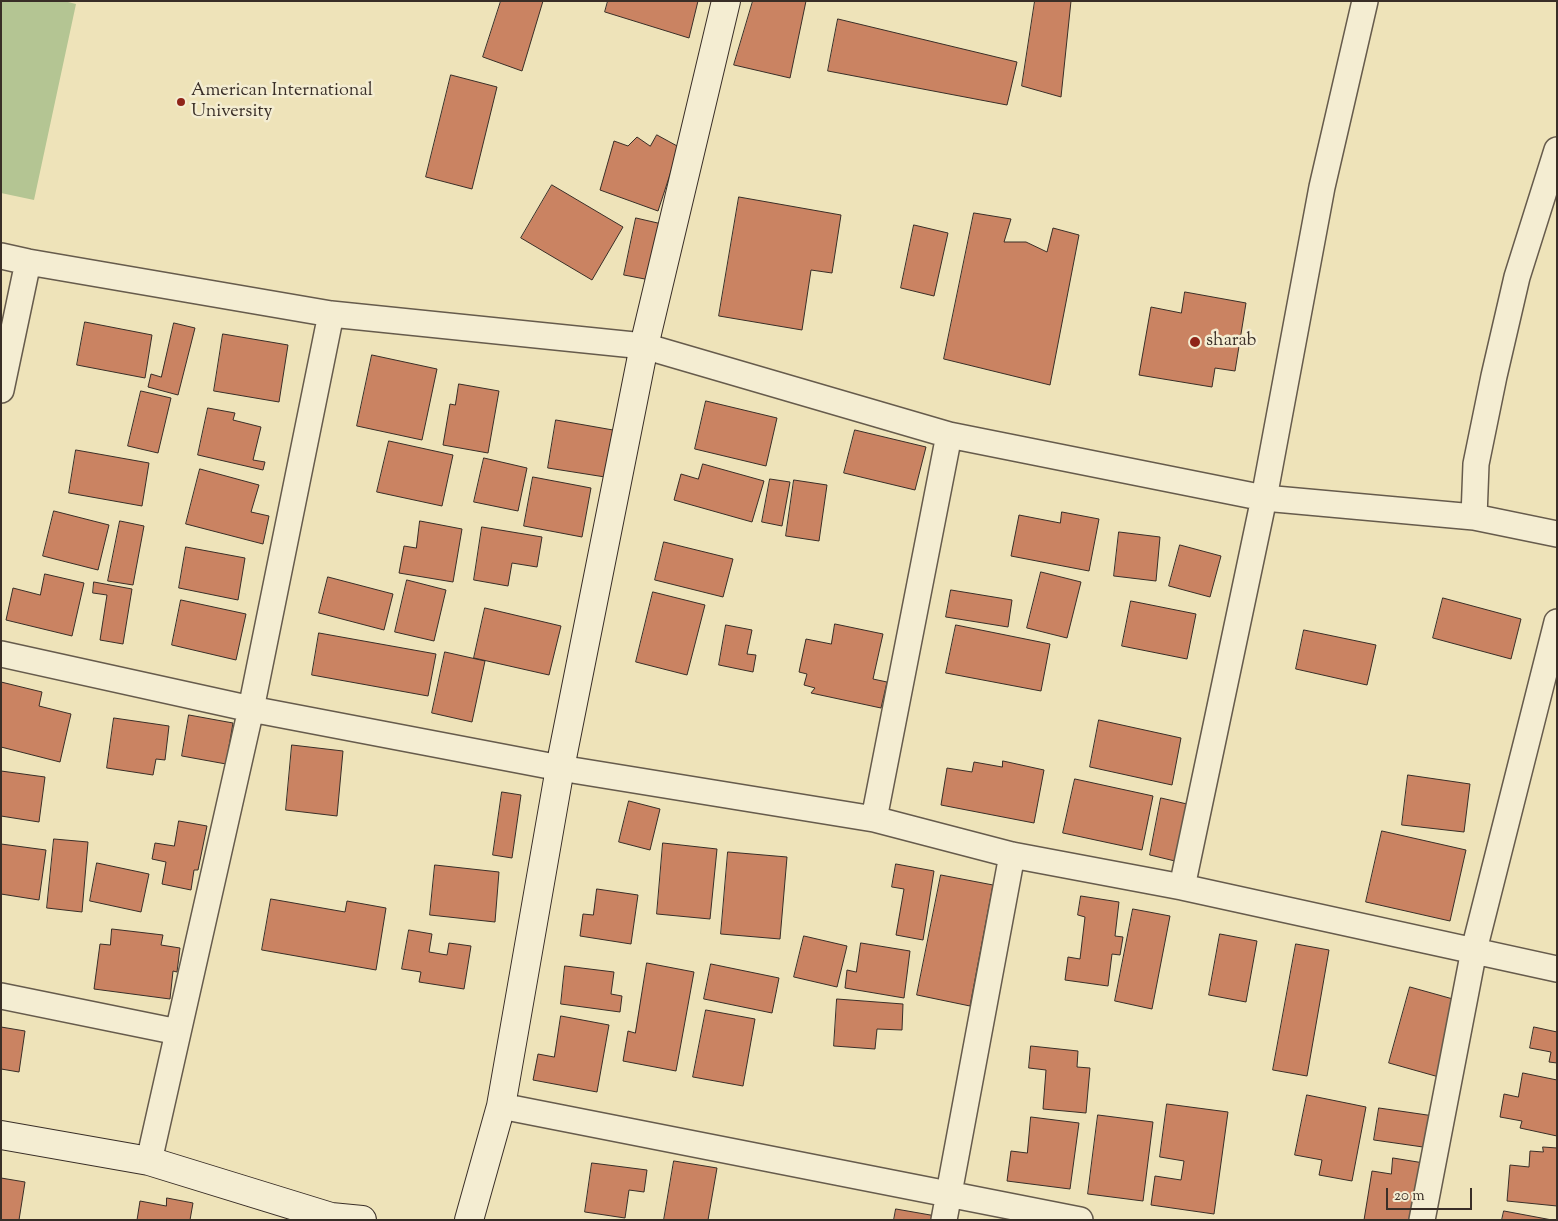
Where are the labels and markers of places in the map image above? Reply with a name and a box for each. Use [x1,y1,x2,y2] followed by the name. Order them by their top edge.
[191,81,373,124] place label: American International University
[175,96,187,108] marker: American International University
[1206,331,1256,353] place label: sharab
[1188,335,1202,349] marker: sharab

